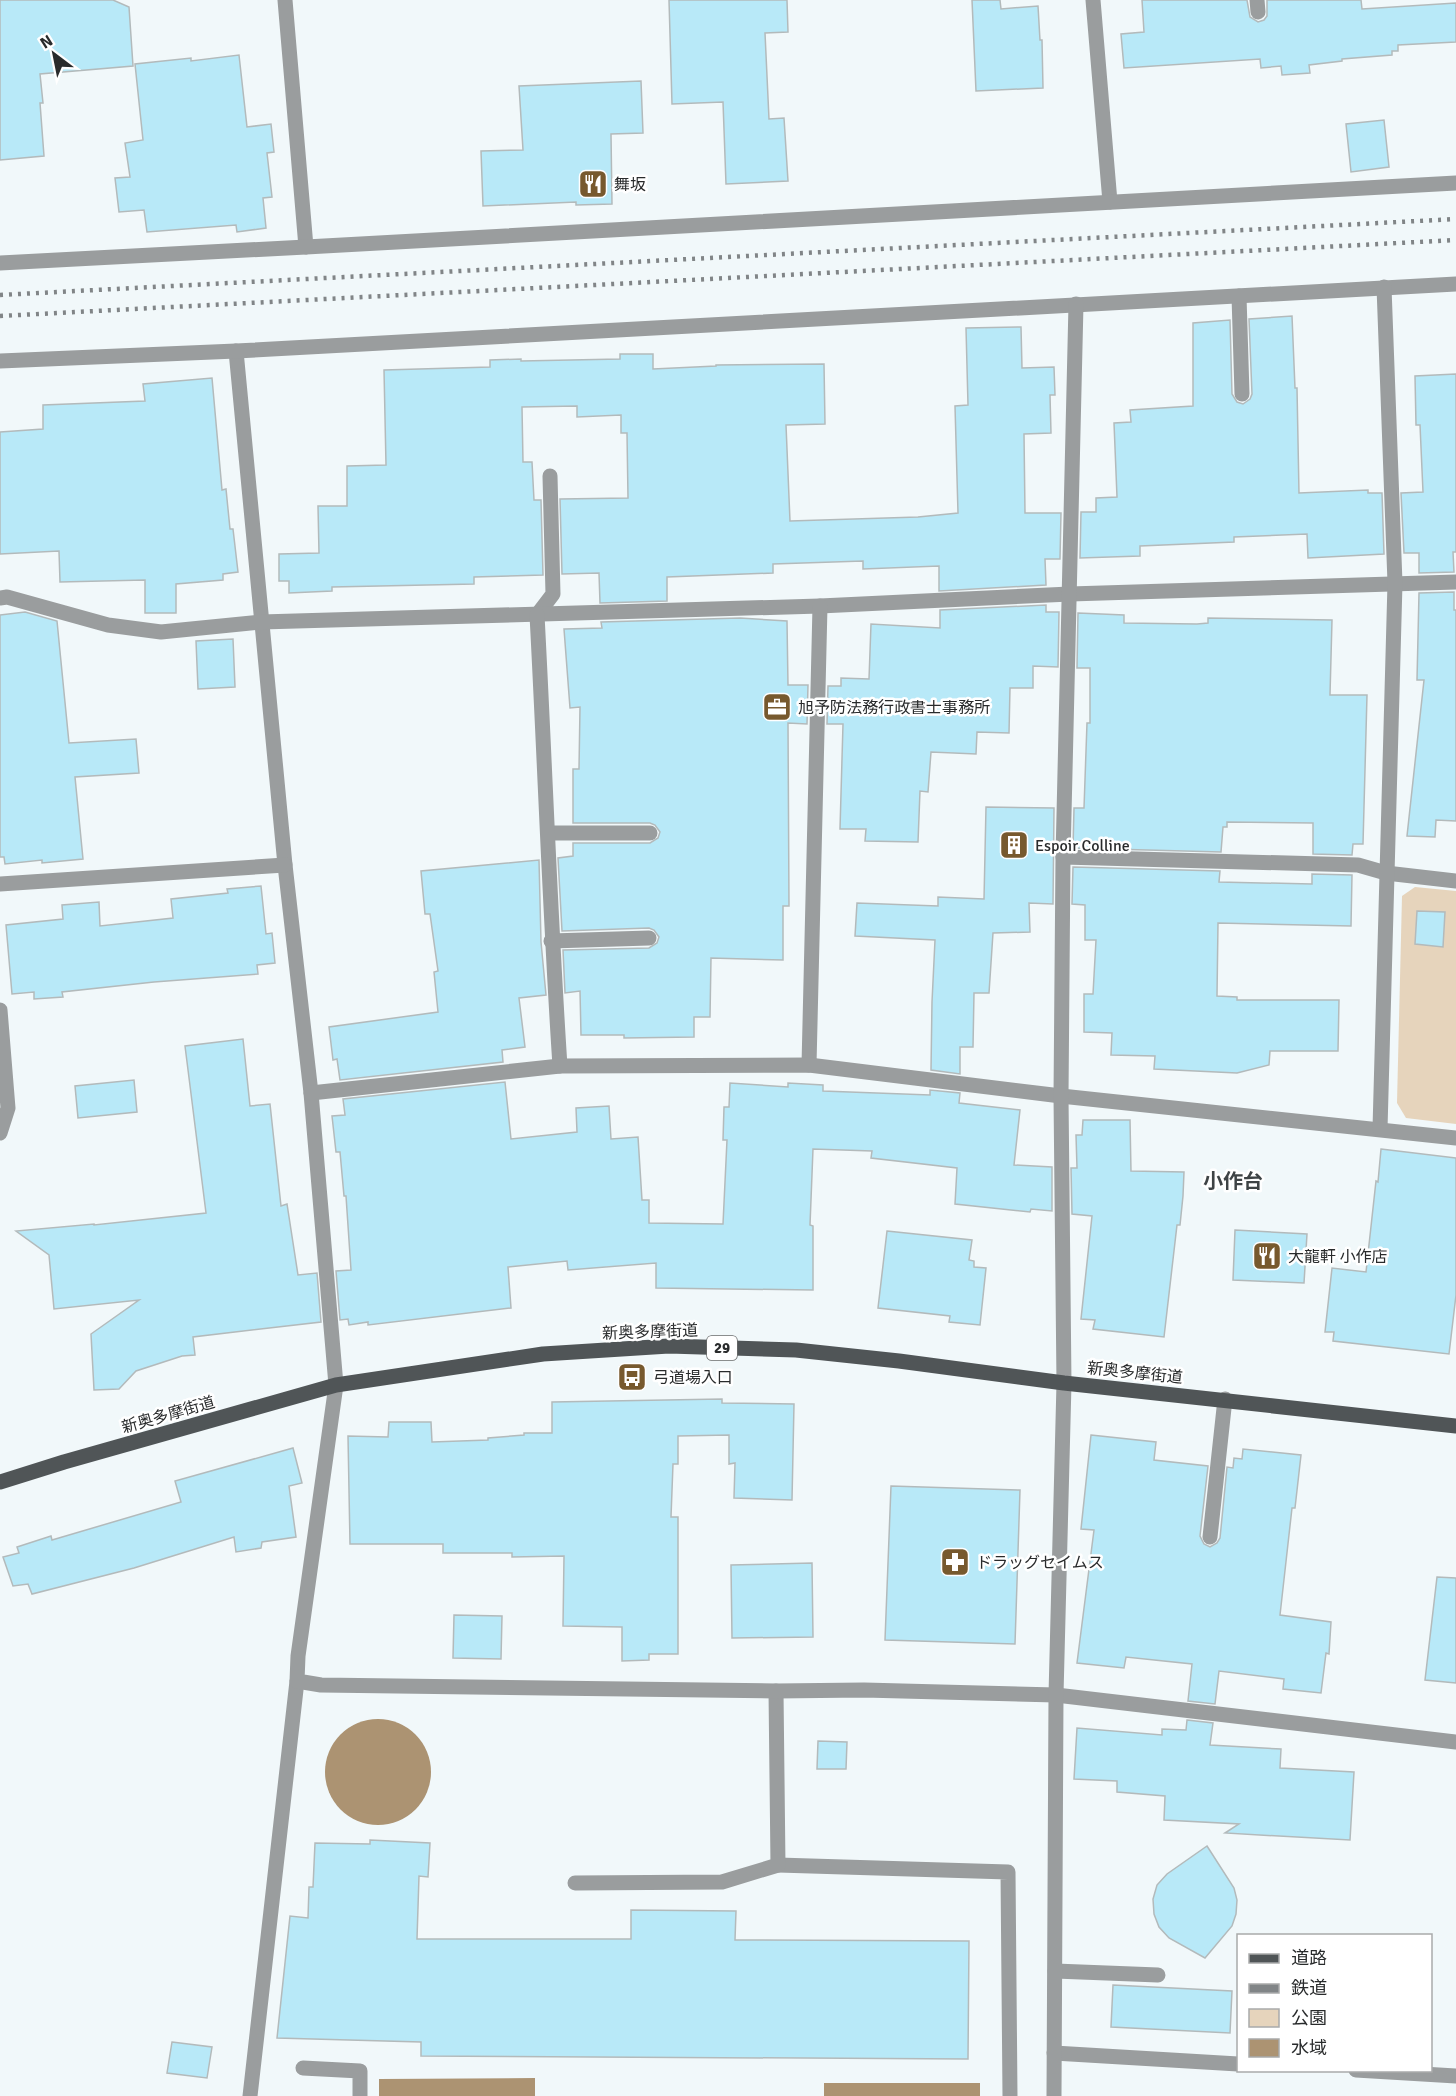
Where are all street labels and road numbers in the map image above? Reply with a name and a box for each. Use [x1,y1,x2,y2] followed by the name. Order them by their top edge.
[602,1320,698,1344] street label: 新奥多摩街道
[707,1336,737,1360] road number: 29
[1086,1358,1184,1388] street label: 新奥多摩街道
[119,1392,217,1438] street label: 新奥多摩街道

